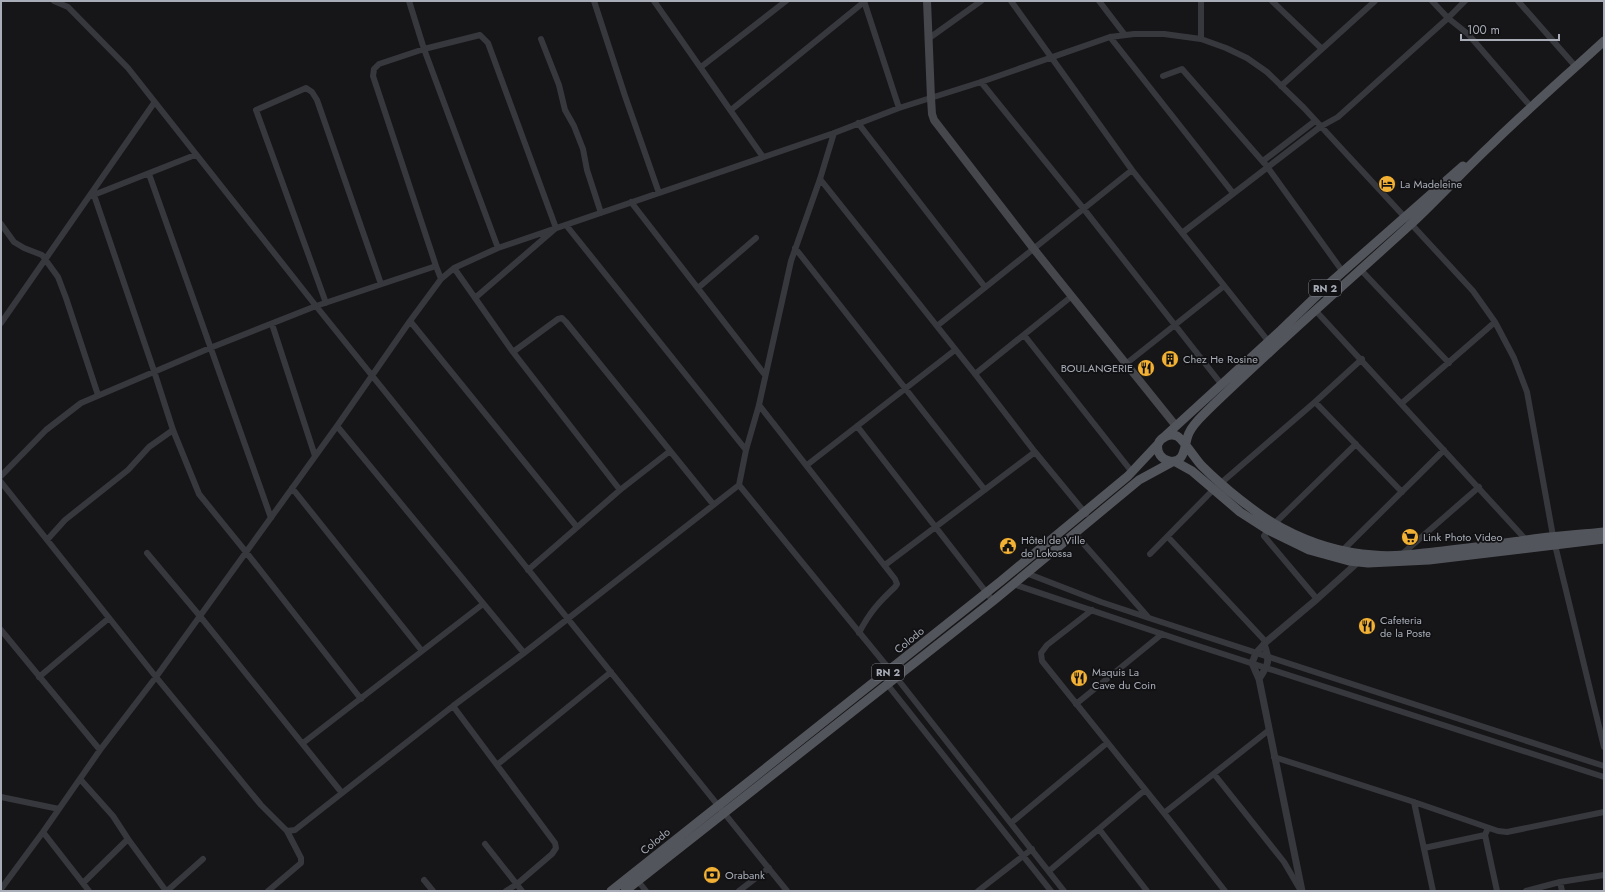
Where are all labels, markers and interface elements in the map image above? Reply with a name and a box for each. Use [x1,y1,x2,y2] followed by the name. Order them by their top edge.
[1461,16,1559,42] scale bar
[1467,21,1500,39] text: 100 m
[1377,174,1397,194] hotel icon: La Madeleine
[1400,176,1463,192] place label: La Madeleine
[1309,280,1341,296] road number: RN 2
[1160,349,1180,369] building icon: Chez He Rosine
[1183,351,1258,367] place label: Chez He Rosine
[1136,358,1156,378] restaurant icon: BOULANGERIE
[1061,360,1133,376] place label: BOULANGERIE
[1400,527,1420,547] supermarket icon: Link Photo Video
[1423,529,1503,545] place label: Link Photo Video
[1021,532,1085,561] place label: Hôtel de Ville de Lokossa
[998,536,1018,556] public building icon: Hôtel de Ville de Lokossa
[1380,612,1431,641] place label: Cafeteria de la Poste
[1357,616,1377,636] restaurant icon: Cafeteria de la Poste
[891,623,927,657] street label: Colodo
[872,664,904,680] road number: RN 2
[1092,664,1156,693] place label: Maquis La Cave du Coin
[1069,668,1089,688] restaurant icon: Maquis La Cave du Coin
[637,824,673,858] street label: Colodo
[702,865,722,885] bank icon: Orabank
[725,867,765,883] place label: Orabank

